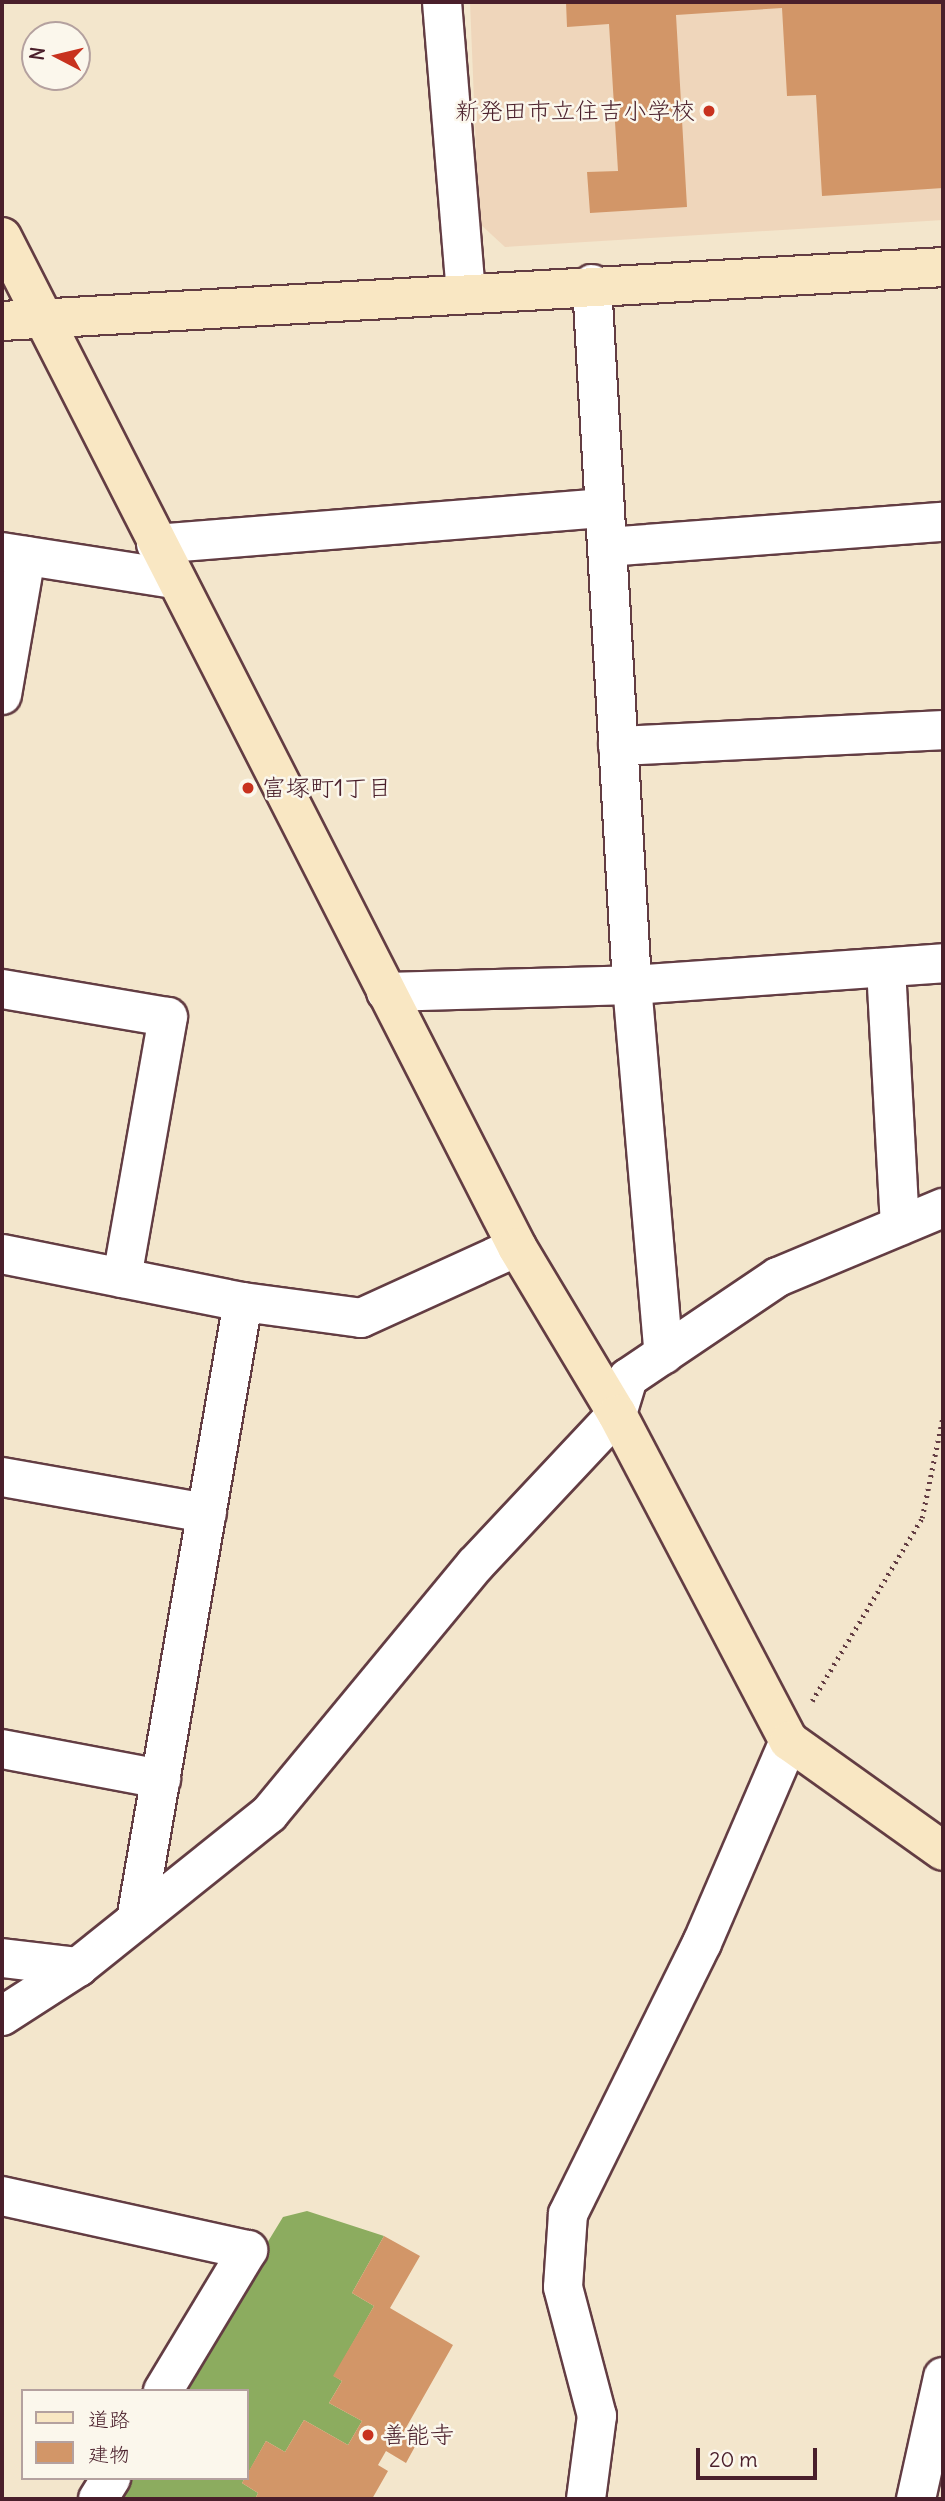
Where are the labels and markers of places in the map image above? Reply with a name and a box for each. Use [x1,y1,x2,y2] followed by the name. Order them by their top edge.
[455,97,695,125] place label: 新発田市立住吉小学校
[701,103,717,119] marker: 新発田市立住吉小学校
[262,774,392,802] place label: 富塚町1丁目
[240,780,256,796] marker: 富塚町1丁目
[382,2421,454,2449] place label: 善能寺
[360,2427,376,2443] marker: 善能寺

